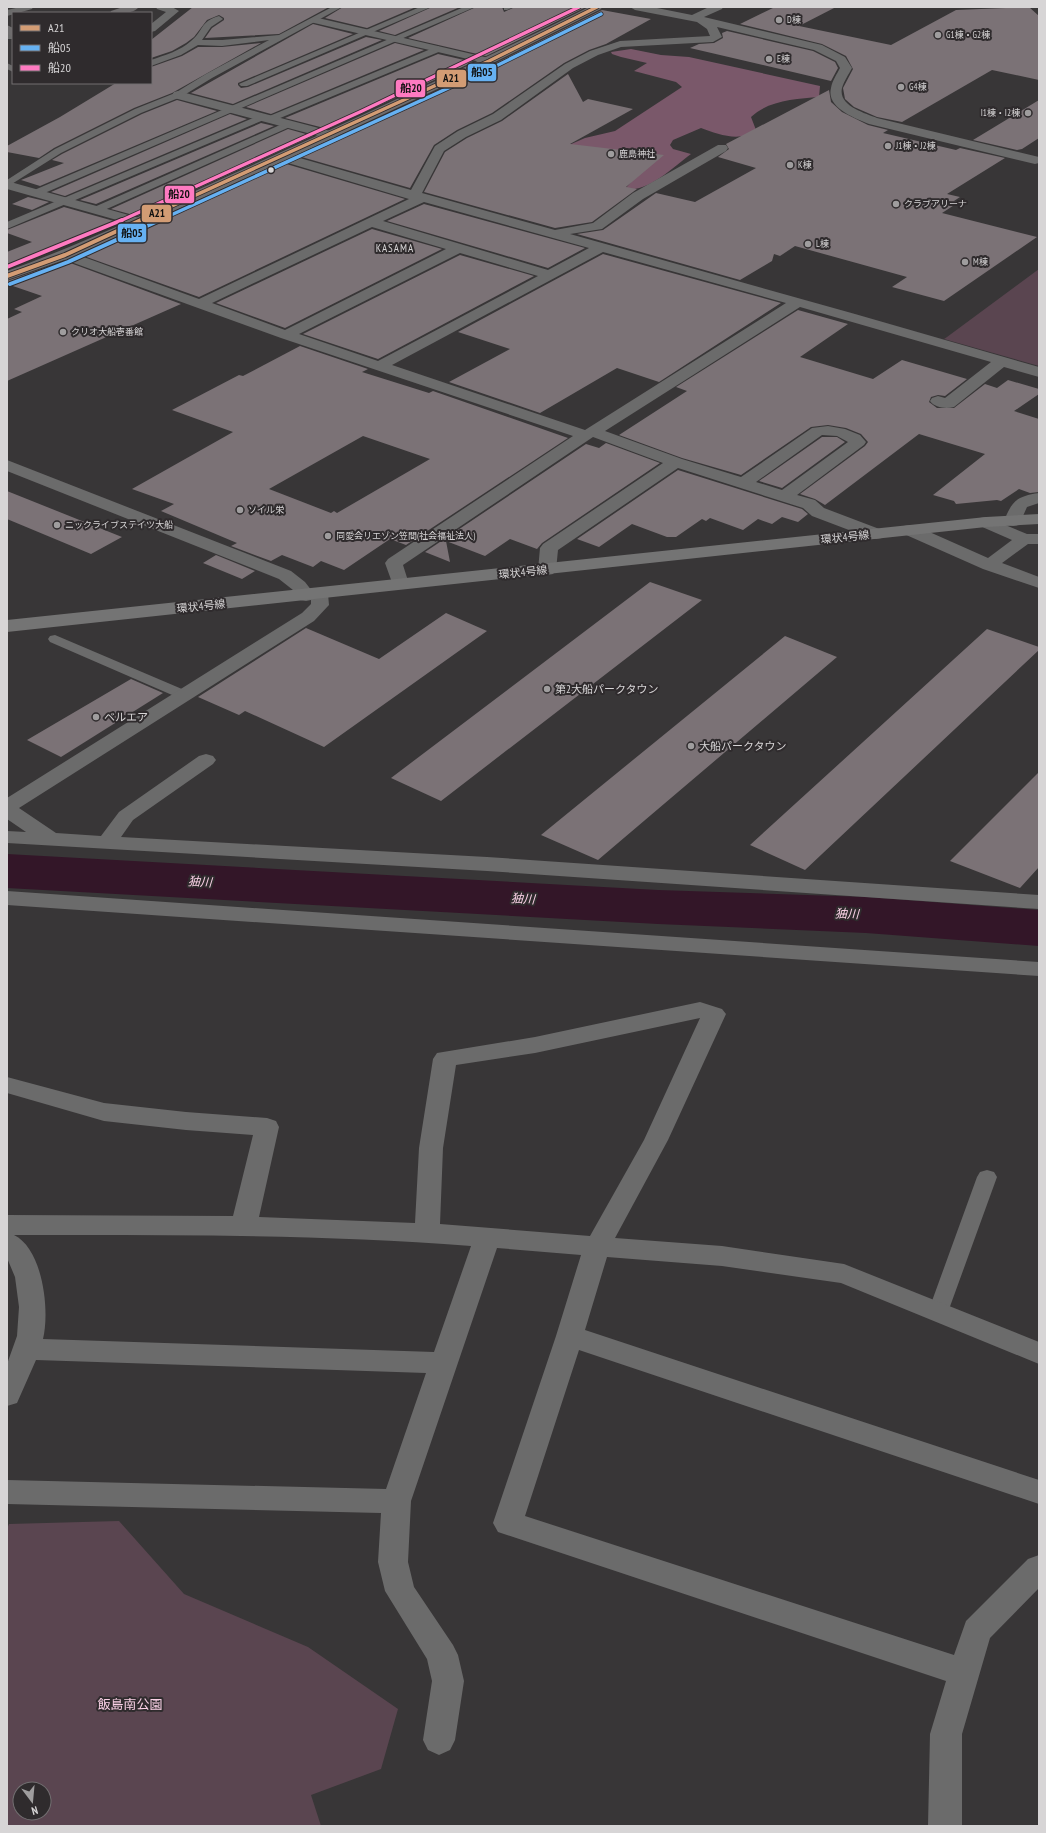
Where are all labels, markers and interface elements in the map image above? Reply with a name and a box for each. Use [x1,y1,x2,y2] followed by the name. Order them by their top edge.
[12,12,152,84] legend
[787,14,802,25] place label: D棟
[774,15,784,25] marker: D棟
[48,20,64,35] text: A21
[946,29,991,40] place label: G1棟・G2棟
[933,30,943,40] marker: G1棟・G2棟
[48,40,71,55] text: 船05
[777,53,791,64] place label: E棟
[764,54,774,64] marker: E棟
[48,60,71,75] text: 船20
[467,63,497,82] line badge: 船05
[471,65,493,79] text: 船05
[436,69,467,88] line badge: A21
[442,71,459,85] text: A21
[395,79,426,98] line badge: 船20
[400,81,422,95] text: 船20
[909,81,927,92] place label: G4棟
[896,82,906,92] marker: G4棟
[981,107,1021,118] place label: I1棟・I2棟
[1023,108,1033,118] marker: I1棟・I2棟
[895,140,936,151] place label: J1棟・J2棟
[883,141,893,151] marker: J1棟・J2棟
[619,148,655,159] place label: 鹿島神社
[606,149,616,159] marker: 鹿島神社
[798,159,812,170] place label: K棟
[785,160,795,170] marker: K棟
[266,165,276,175] unlabelled marker
[164,185,195,204] line badge: 船20
[168,187,190,201] text: 船20
[904,198,967,209] place label: クラブアリーナ
[891,199,901,209] marker: クラブアリーナ
[141,204,172,223] line badge: A21
[148,206,165,220] text: A21
[117,223,147,243] line badge: 船05
[121,226,143,240] text: 船05
[816,238,830,249] place label: L棟
[803,239,813,249] marker: L棟
[376,241,414,255] district label: KASAMA
[973,256,989,267] place label: M棟
[960,257,970,267] marker: M棟
[71,326,143,337] place label: クリオ大船壱番館
[58,327,68,337] marker: クリオ大船壱番館
[248,504,285,515] place label: ソイル栄
[235,505,245,515] marker: ソイル栄
[65,519,173,530] place label: ニックライブステイツ大船
[52,520,62,530] marker: ニックライブステイツ大船
[820,527,870,547] street label: 環状4号線
[336,530,476,542] place label: 同愛会リエゾン笠間(社会福祉法人)
[323,531,333,541] marker: 同愛会リエゾン笠間(社会福祉法人)
[498,562,548,582] street label: 環状4号線
[176,596,226,616] street label: 環状4号線
[555,682,659,696] place label: 第2大船パークタウン
[542,684,552,694] marker: 第2大船パークタウン
[104,710,148,724] place label: ベルエア
[91,712,101,722] marker: ベルエア
[699,739,787,753] place label: 大船パークタウン
[686,741,696,751] marker: 大船パークタウン
[188,873,214,890] water label: 㹨川
[511,890,537,907] water label: 㹨川
[835,906,861,921] water label: 㹨川
[97,1696,163,1713] park label: 飯島南公園
[12,1781,52,1821] north arrow
[30,1803,40,1818] text: N

